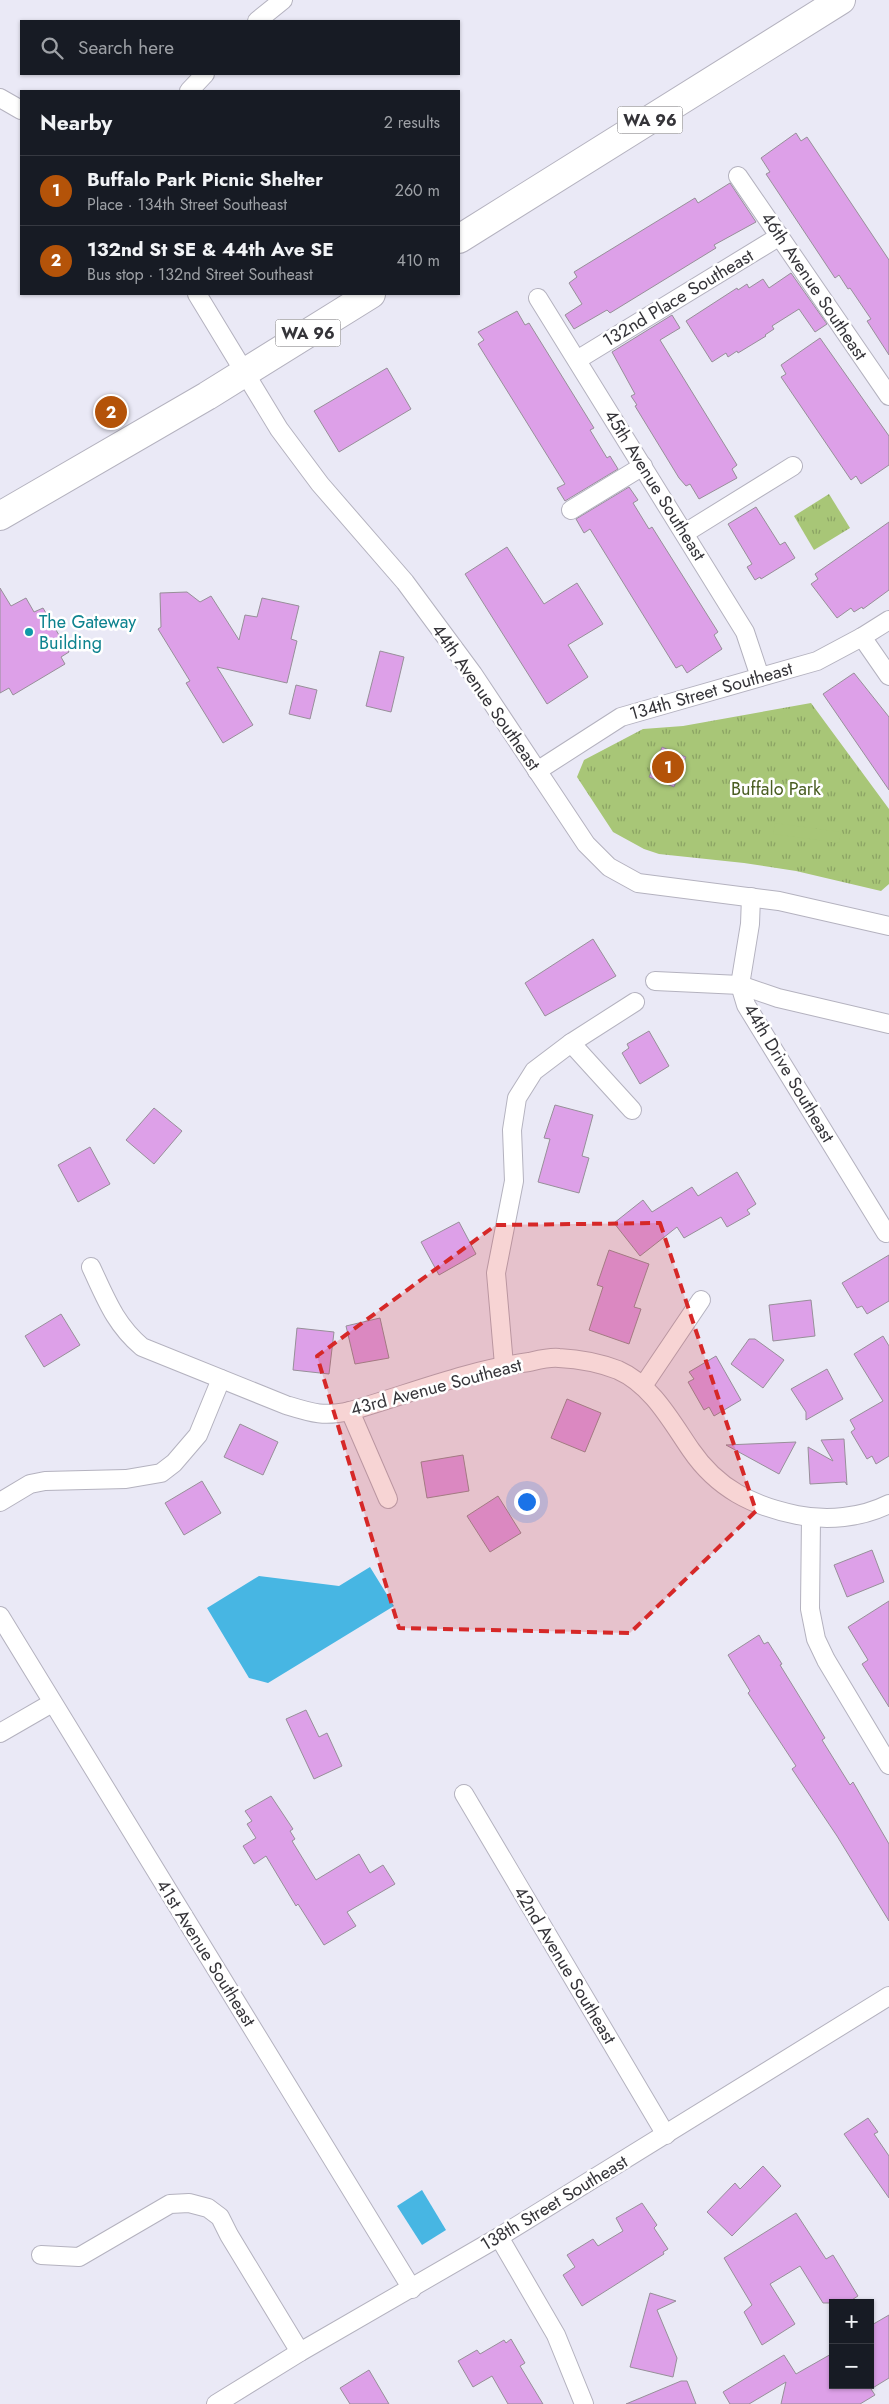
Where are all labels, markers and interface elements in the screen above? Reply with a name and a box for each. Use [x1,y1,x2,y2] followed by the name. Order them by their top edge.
[20,20,460,75] search box
[38,34,66,62] icon: search
[78,34,174,61] text: Search here
[618,106,682,134] road number: WA 96
[40,108,112,138] text: Nearby
[384,111,440,134] text: 2 results
[87,166,323,193] text: Buffalo Park Picnic Shelter
[52,179,60,202] text: 1
[395,179,440,202] text: 260 m
[87,193,287,216] text: Place · 134th Street Southeast
[755,207,874,366] street label: 46th Avenue Southeast
[87,236,334,263] text: 132nd St SE & 44th Ave SE
[598,242,759,353] street label: 132nd Place Southeast
[51,249,61,272] text: 2
[397,249,440,272] text: 410 m
[87,263,313,286] text: Bus stop · 132nd Street Southeast
[276,319,340,346] road number: WA 96
[95,393,127,431] pin: 2
[598,404,712,566] street label: 45th Avenue Southeast
[39,609,136,656] place label: The Gateway Building
[425,618,547,776] street label: 44th Avenue Southeast
[23,626,35,638] marker: The Gateway Building
[626,655,796,727] street label: 134th Street Southeast
[652,748,684,786] pin: 1
[731,776,821,802] park label: Buffalo Park
[737,999,841,1148] street label: 44th Drive Southeast
[348,1351,525,1422] street label: 43rd Avenue Southeast
[514,1489,540,1515] your location
[150,1874,262,2032] street label: 41st Avenue Southeast
[508,1881,623,2049] street label: 42nd Avenue Southeast
[475,2148,633,2257] street label: 138th Street Southeast
[829,2299,874,2389] map controls
[829,2299,874,2344] button: +
[829,2344,874,2389] button: −

